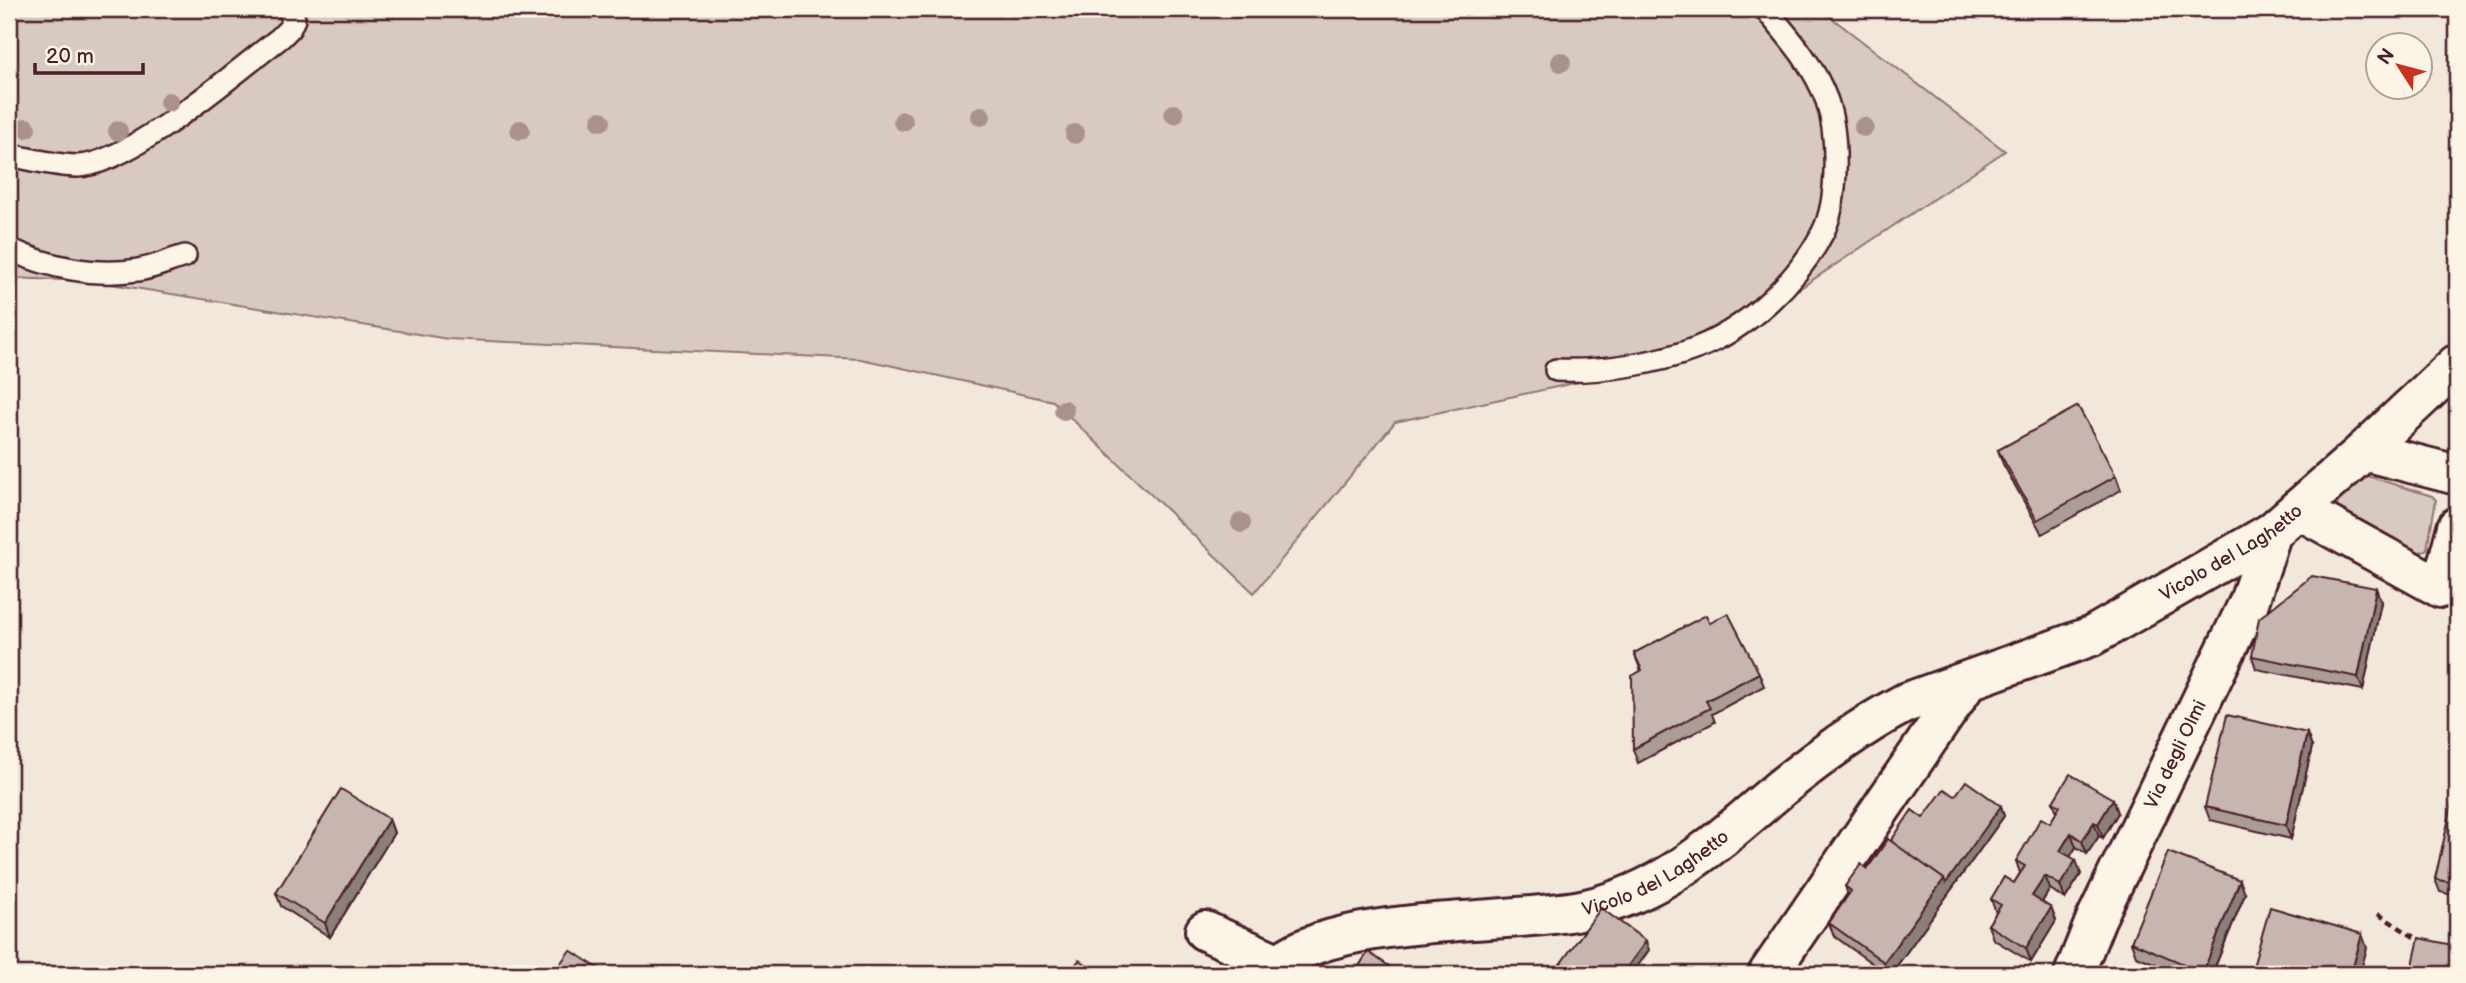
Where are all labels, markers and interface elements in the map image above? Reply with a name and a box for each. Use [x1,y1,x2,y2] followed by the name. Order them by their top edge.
[35,32,144,76] scale bar
[2364,32,2434,102] north arrow
[46,44,94,69] text: 20 m
[2373,44,2400,69] text: N
[2156,499,2307,606] street label: Vicolo del Laghetto
[2139,696,2211,813] street label: Via degli Olmi
[1580,825,1734,921] street label: Vicolo del Laghetto

